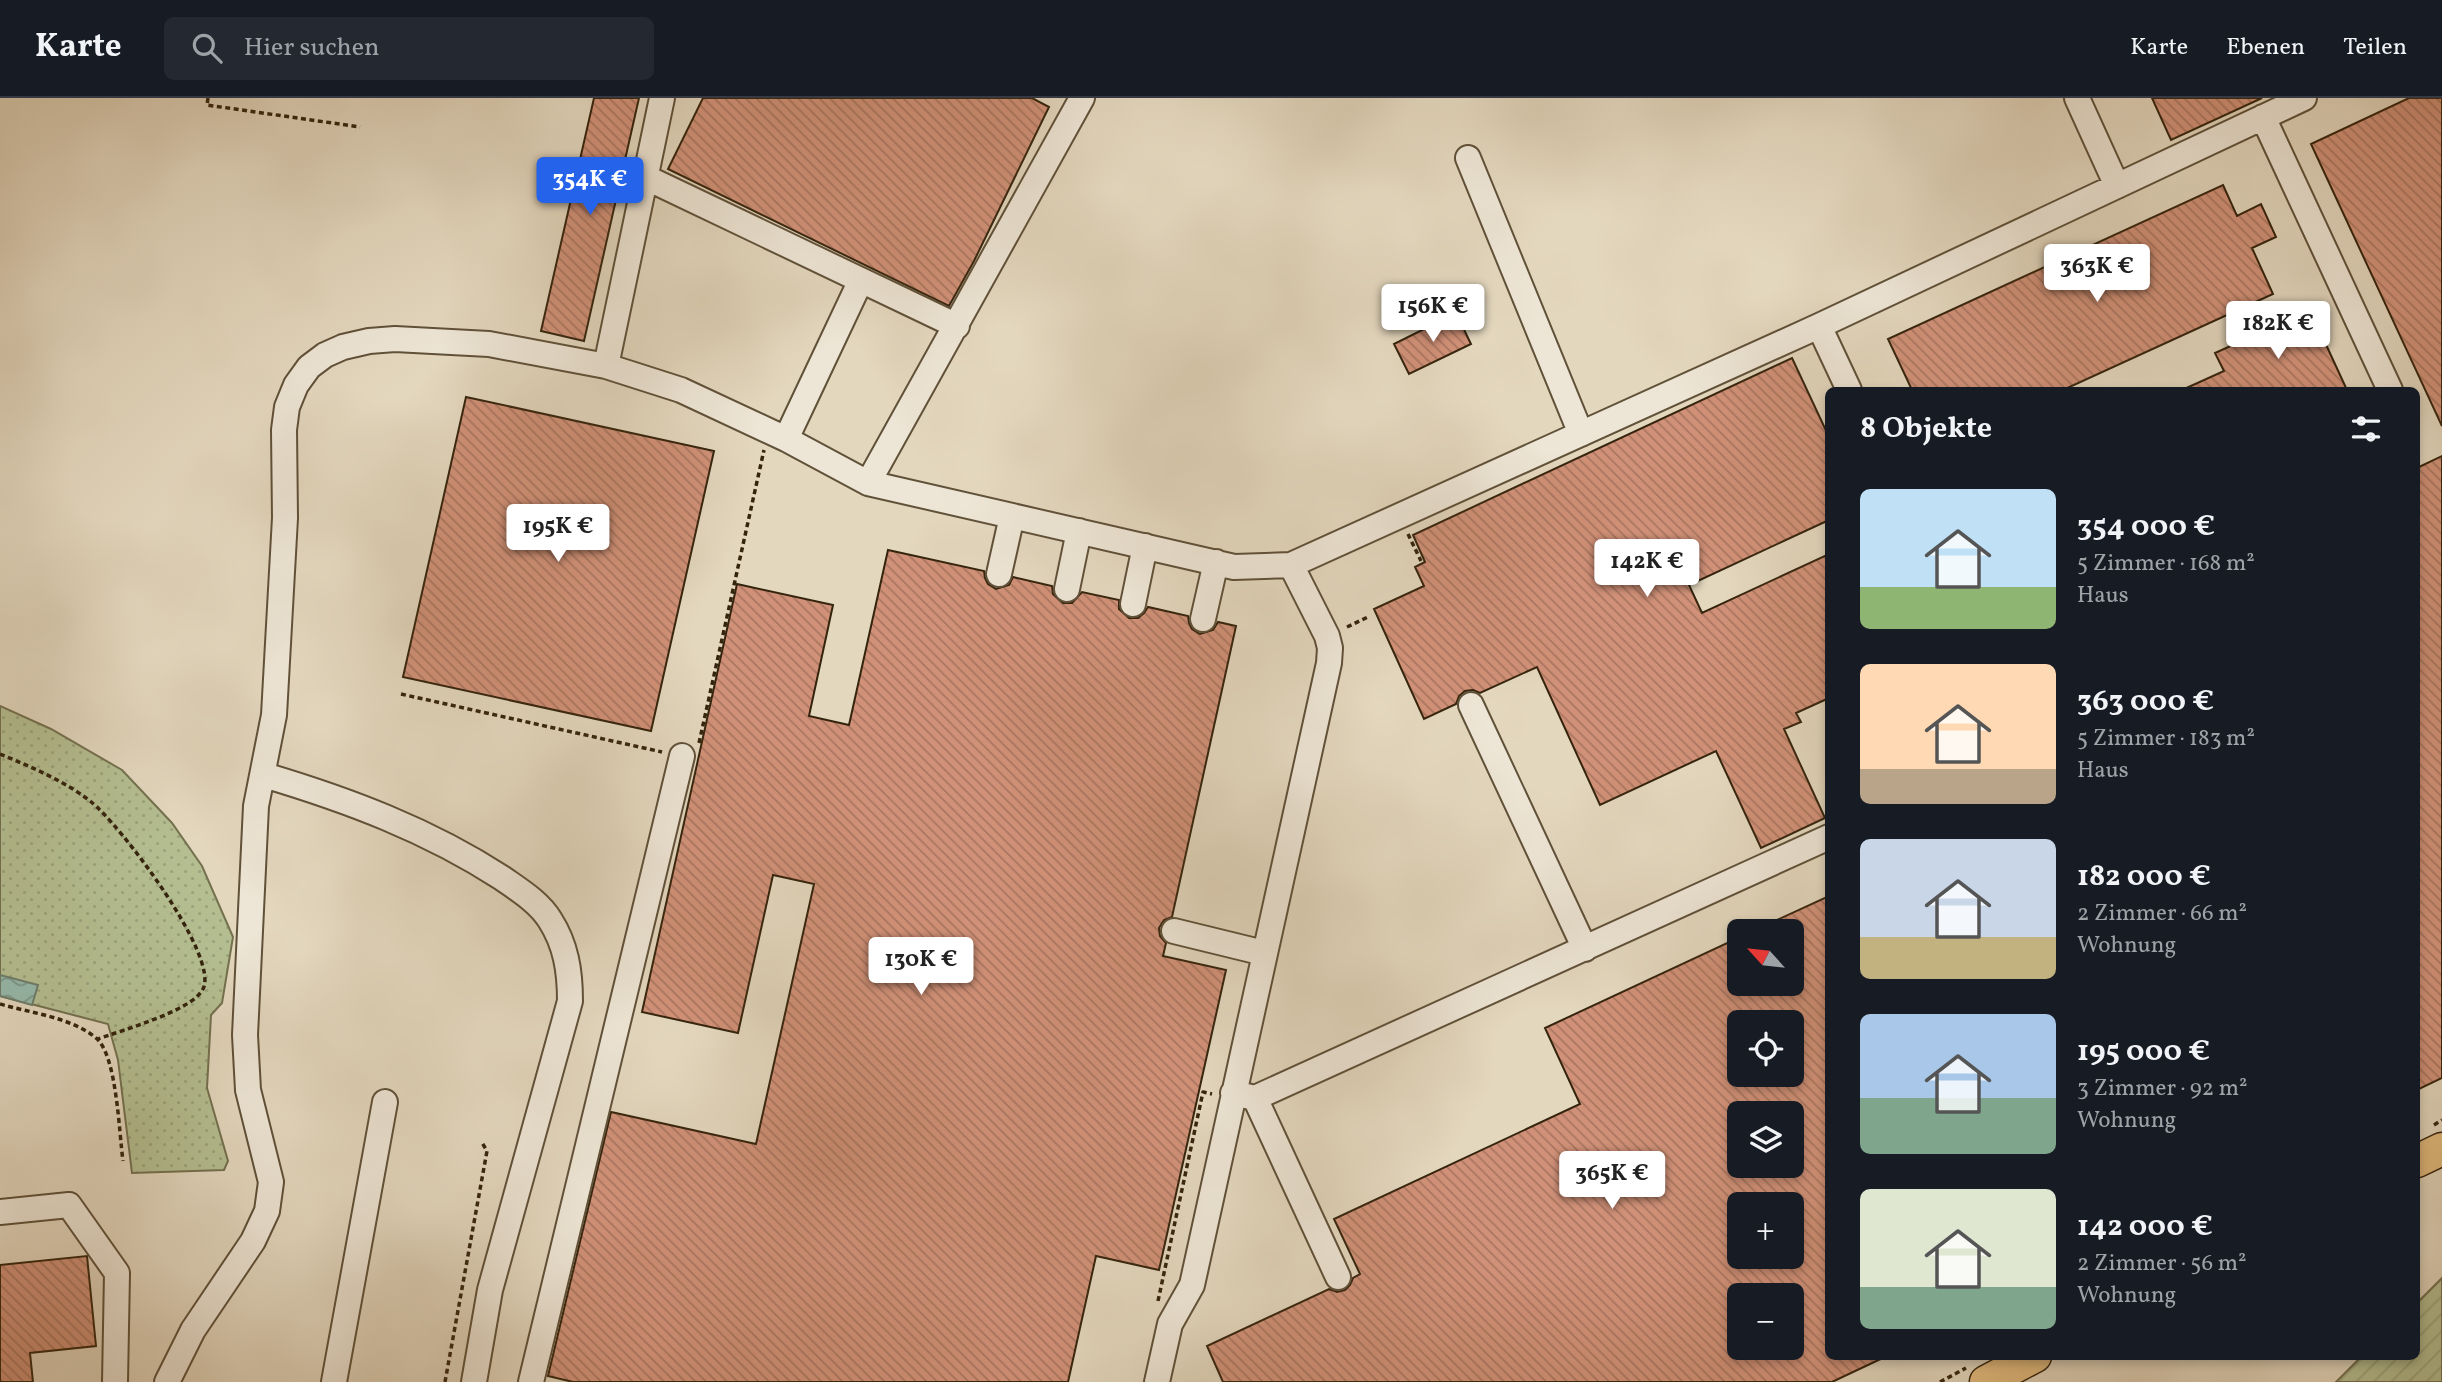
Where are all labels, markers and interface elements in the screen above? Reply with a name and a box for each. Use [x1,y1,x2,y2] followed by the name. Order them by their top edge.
[164,17,654,80] search box
[35,25,122,71] text: Karte
[188,29,226,67] icon: search
[244,30,380,66] text: Hier suchen
[2130,31,2188,65] text: Karte
[2226,31,2305,65] text: Ebenen
[2343,31,2407,65] text: Teilen
[533,158,647,217] pin: 354K €
[553,164,627,196] text: 354K €
[2040,244,2154,304] pin: 363K €
[2060,251,2134,283] text: 363K €
[1376,285,1490,344] pin: 156K €
[1397,291,1469,323] text: 156K €
[2221,302,2335,361] pin: 182K €
[2242,308,2314,340] text: 182K €
[1860,408,1992,450] text: 8 Objekte
[2347,410,2385,448] icon: filters
[501,504,615,564] pin: 195K €
[2077,506,2215,548] text: 354 000 €
[522,511,594,543] text: 195K €
[1916,517,2000,601] icon: home
[1590,540,1704,599] pin: 142K €
[1610,546,1684,578] text: 142K €
[2077,548,2255,580] text: 5 Zimmer · 168 m²
[2077,580,2129,612] text: Haus
[2077,681,2214,723] text: 363 000 €
[1916,692,2000,776] icon: home
[2077,723,2255,755] text: 5 Zimmer · 183 m²
[2077,755,2129,787] text: Haus
[2077,856,2211,898] text: 182 000 €
[1916,867,2000,951] icon: home
[2077,898,2247,930] text: 2 Zimmer · 66 m²
[1727,919,1804,996] north arrow
[1727,919,1804,1360] map controls
[2077,930,2176,962] text: Wohnung
[864,937,978,997] pin: 130K €
[885,944,958,976] text: 130K €
[1727,1010,1804,1087] button: locate
[2077,1031,2210,1073] text: 195 000 €
[1916,1042,2000,1126] icon: home
[2077,1073,2248,1105] text: 3 Zimmer · 92 m²
[1727,1101,1804,1178] button: layers
[2077,1105,2176,1137] text: Wohnung
[1555,1152,1669,1211] pin: 365K €
[1575,1158,1649,1190] text: 365K €
[1727,1192,1804,1269] button: +
[2077,1206,2213,1248] text: 142 000 €
[1916,1217,2000,1301] icon: home
[2077,1248,2247,1280] text: 2 Zimmer · 56 m²
[2077,1280,2176,1312] text: Wohnung
[1727,1283,1804,1360] button: −

